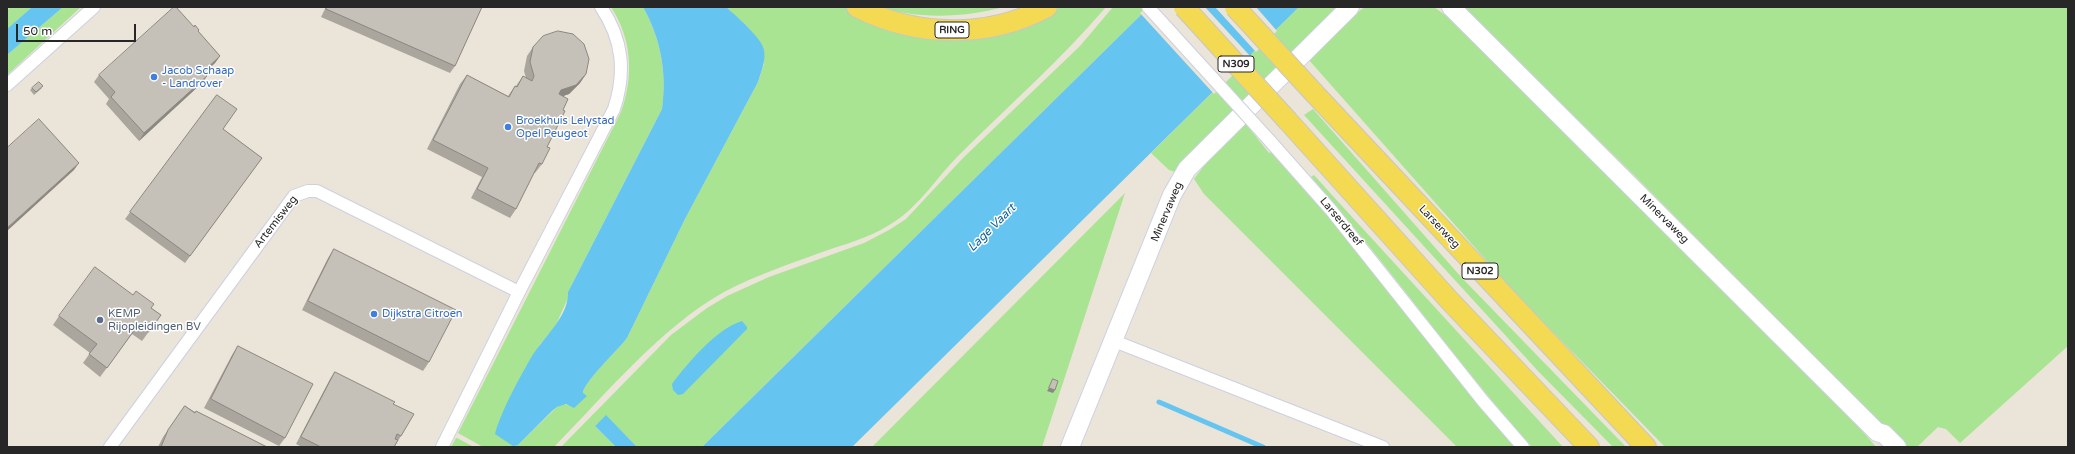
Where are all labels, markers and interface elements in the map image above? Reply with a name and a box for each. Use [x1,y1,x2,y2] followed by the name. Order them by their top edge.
[18,16,138,42] scale bar
[935,22,969,38] road number: RING
[23,24,52,38] text: 50 m
[1218,56,1254,72] road number: N309
[162,64,234,90] place label: Jacob Schaap - Landrover
[149,72,159,82] marker: Jacob Schaap - Landrover
[516,114,615,140] place label: Broekhuis Lelystad Opel Peugeot
[503,122,513,132] marker: Broekhuis Lelystad Opel Peugeot
[1148,180,1186,244] street label: Minervaweg
[1637,192,1691,246] street label: Minervaweg
[252,193,300,251] street label: Artemisweg
[1317,195,1365,249] street label: Larserdreef
[965,201,1019,255] water label: Lage Vaart
[1416,203,1462,251] street label: Larserweg
[1462,263,1498,279] road number: N302
[108,307,201,333] place label: KEMP Rijopleidingen BV
[382,307,463,321] place label: Dijkstra Citroen
[369,309,379,319] marker: Dijkstra Citroen
[95,315,105,325] marker: KEMP Rijopleidingen BV

